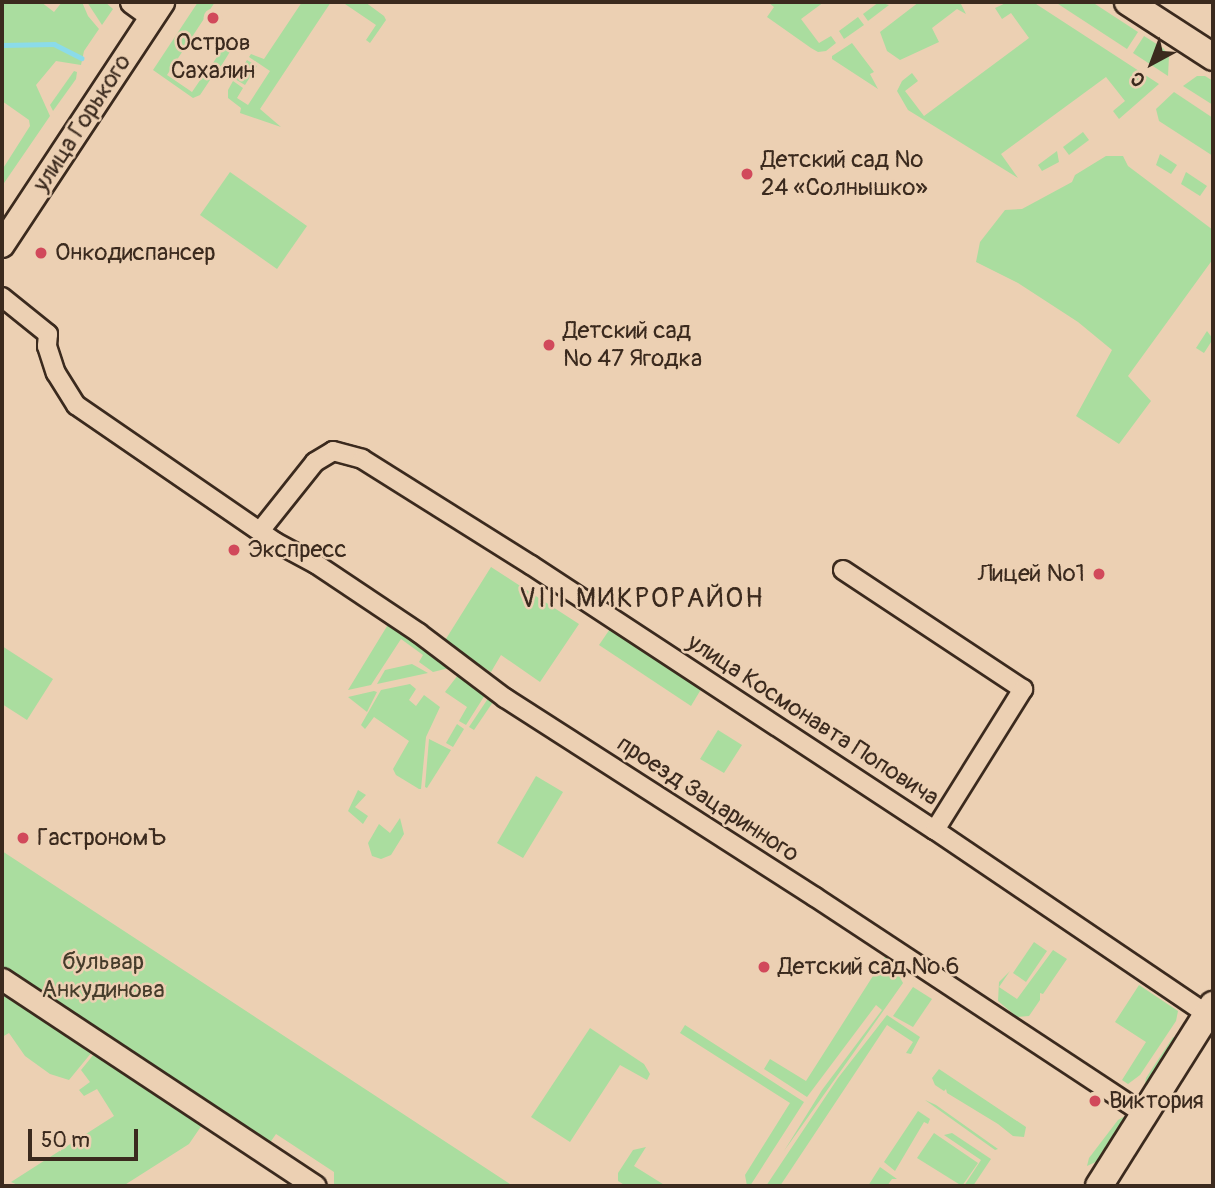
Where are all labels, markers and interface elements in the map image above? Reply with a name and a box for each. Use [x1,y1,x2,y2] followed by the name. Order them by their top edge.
[205,10,221,26] marker: Остров Сахалин
[1117,28,1187,98] north arrow
[171,29,255,85] place label: Остров Сахалин
[27,49,137,197] street label: улица Горького
[1126,66,1151,92] text: С
[761,146,928,202] place label: Детский сад № 24 «Солнышко»
[739,166,755,182] marker: Детский сад № 24 «Солнышко»
[55,239,215,267] place label: Онкодиспансер
[33,245,49,261] marker: Онкодиспансер
[563,317,702,373] place label: Детский сад № 47 Ягодка
[541,337,557,353] marker: Детский сад № 47 Ягодка
[248,536,347,564] place label: Экспресс
[226,542,242,558] marker: Экспресс
[978,560,1085,588] place label: Лицей №1
[1091,566,1107,582] marker: Лицей №1
[521,582,763,616] district label: VIII МИКРОРАЙОН
[682,628,944,812] street label: улица Космонавта Поповича
[612,729,804,869] street label: проезд Зацаринного
[37,824,166,852] place label: ГастрономЪ
[15,830,31,846] marker: ГастрономЪ
[41,948,165,1004] park label: бульвар Анкудинова
[778,953,959,981] place label: Детский сад № 6
[756,959,772,975] marker: Детский сад № 6
[1109,1087,1204,1115] place label: Виктория
[1087,1093,1103,1109] marker: Виктория
[32,1114,142,1158] scale bar
[41,1127,90,1154] text: 50 m

